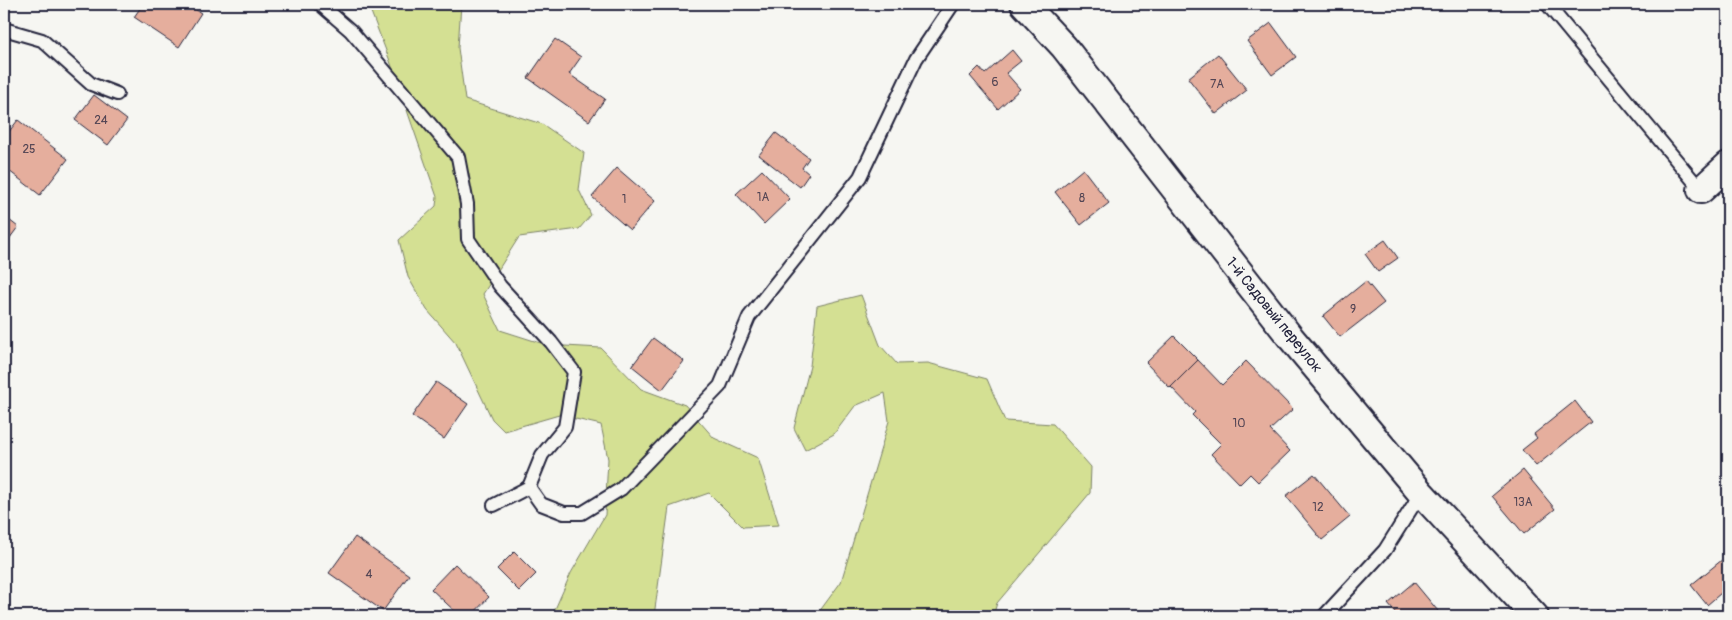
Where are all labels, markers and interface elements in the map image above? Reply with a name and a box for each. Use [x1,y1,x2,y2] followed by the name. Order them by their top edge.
[992,75,999,90] house number: 6
[1210,77,1224,92] house number: 7А
[94,113,108,128] house number: 24
[22,142,36,157] house number: 25
[757,190,769,205] house number: 1А
[1079,191,1085,206] house number: 8
[622,192,626,207] house number: 1
[1222,253,1327,377] street label: 1-й Садовый переулок
[1350,302,1356,317] house number: 9
[1233,416,1245,431] house number: 10
[1513,495,1533,510] house number: 13А
[1312,500,1324,515] house number: 12
[366,567,373,582] house number: 4

